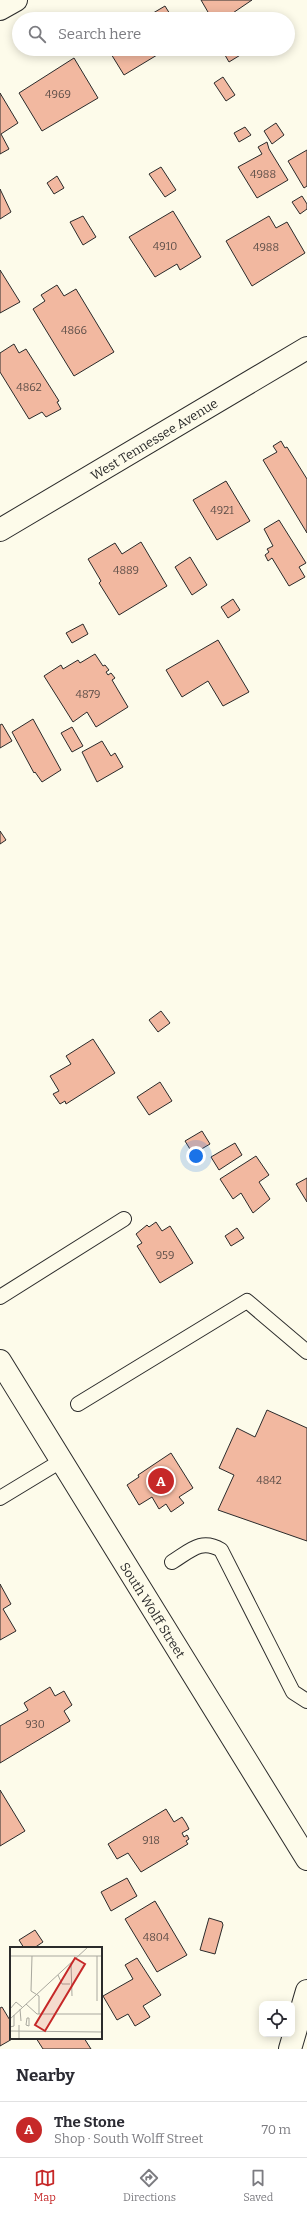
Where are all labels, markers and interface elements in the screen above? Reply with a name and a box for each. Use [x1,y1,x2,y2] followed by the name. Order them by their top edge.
[12,12,295,56] search box
[26,23,48,45] icon: search
[58,25,141,43] text: Search here
[45,88,71,101] house number: 4969
[250,168,276,181] house number: 4988
[153,240,177,253] house number: 4910
[253,241,279,254] house number: 4988
[61,324,87,337] house number: 4866
[16,381,42,394] house number: 4862
[88,396,221,483] street label: West Tennessee Avenue
[210,504,234,517] house number: 4921
[113,564,139,577] house number: 4889
[76,688,100,701] house number: 4879
[186,1146,206,1166] your location
[156,1249,174,1262] house number: 959
[148,1466,174,1496] pin: A
[256,1474,282,1487] house number: 4842
[117,1560,188,1661] street label: South Wolff Street
[25,1718,45,1731] house number: 930
[142,1834,160,1847] house number: 918
[143,1931,170,1944] house number: 4804
[10,1947,102,2039] inset map
[259,2001,295,2037] map controls
[259,2001,295,2037] button: locate
[16,2065,75,2086] text: Nearby
[54,2113,125,2131] text: The Stone
[24,2122,34,2137] text: A
[261,2122,291,2137] text: 70 m
[54,2131,203,2146] text: Shop · South Wolff Street
[34,2167,56,2204] tab: Map
[123,2167,176,2204] tab: Directions
[243,2167,273,2204] tab: Saved

